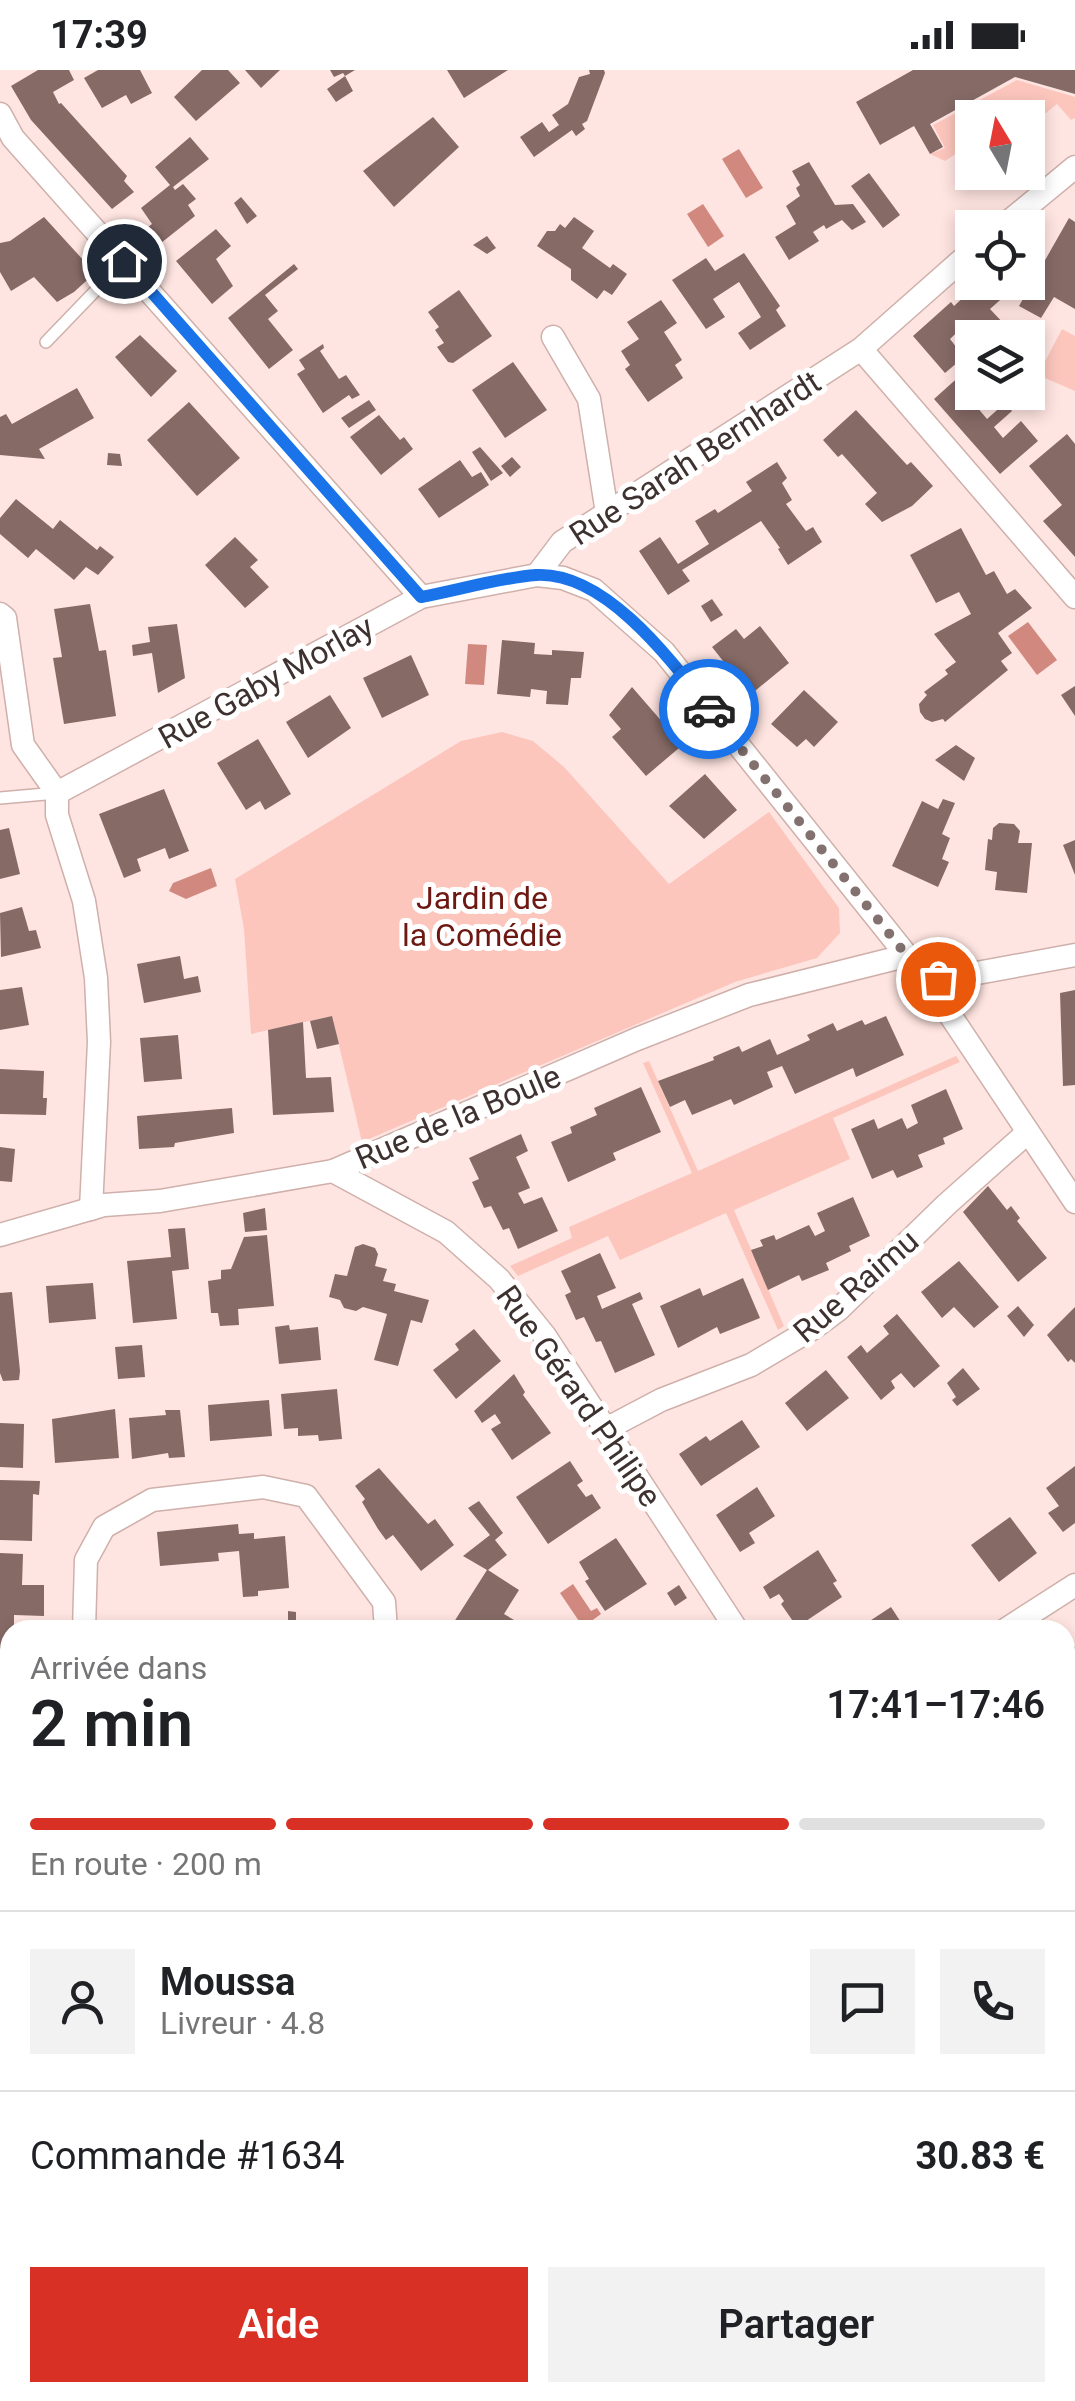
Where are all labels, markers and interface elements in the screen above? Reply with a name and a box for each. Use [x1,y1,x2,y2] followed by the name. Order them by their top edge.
[50,13,148,57] text: 17:39
[955,100,1045,190] north arrow
[955,100,1045,410] map controls
[955,210,1045,300] button: locate
[82,219,167,304] pin
[97,234,152,289] icon: home
[955,320,1045,410] button: layers
[562,363,828,553] street label: Rue Sarah Bernhardt
[152,607,380,757] street label: Rue Gaby Morlay
[659,659,759,759] courier
[682,682,737,737] icon: car
[402,879,562,954] park label: Jardin de la Comédie
[896,937,981,1022] pin
[911,952,966,1007] icon: bag
[350,1057,566,1177] street label: Rue de la Boule
[786,1222,926,1350] street label: Rue Raimu
[489,1278,669,1514] street label: Rue Gérard Philipe
[30,1649,207,1687] text: Arrivée dans
[826,1683,1045,1727] text: 17:41–17:46
[30,1686,193,1762] text: 2 min
[30,1845,262,1883] text: En route · 200 m
[30,1949,135,2054] button: person
[810,1949,915,2054] button: chat
[940,1949,1045,2054] button: phone
[160,1960,295,2004] text: Moussa
[160,2004,325,2042] text: Livreur · 4.8
[30,2134,345,2178] text: Commande #1634
[916,2134,1045,2178] text: 30.83 €
[30,2267,528,2382] button: Aide
[548,2267,1045,2382] button: Partager

